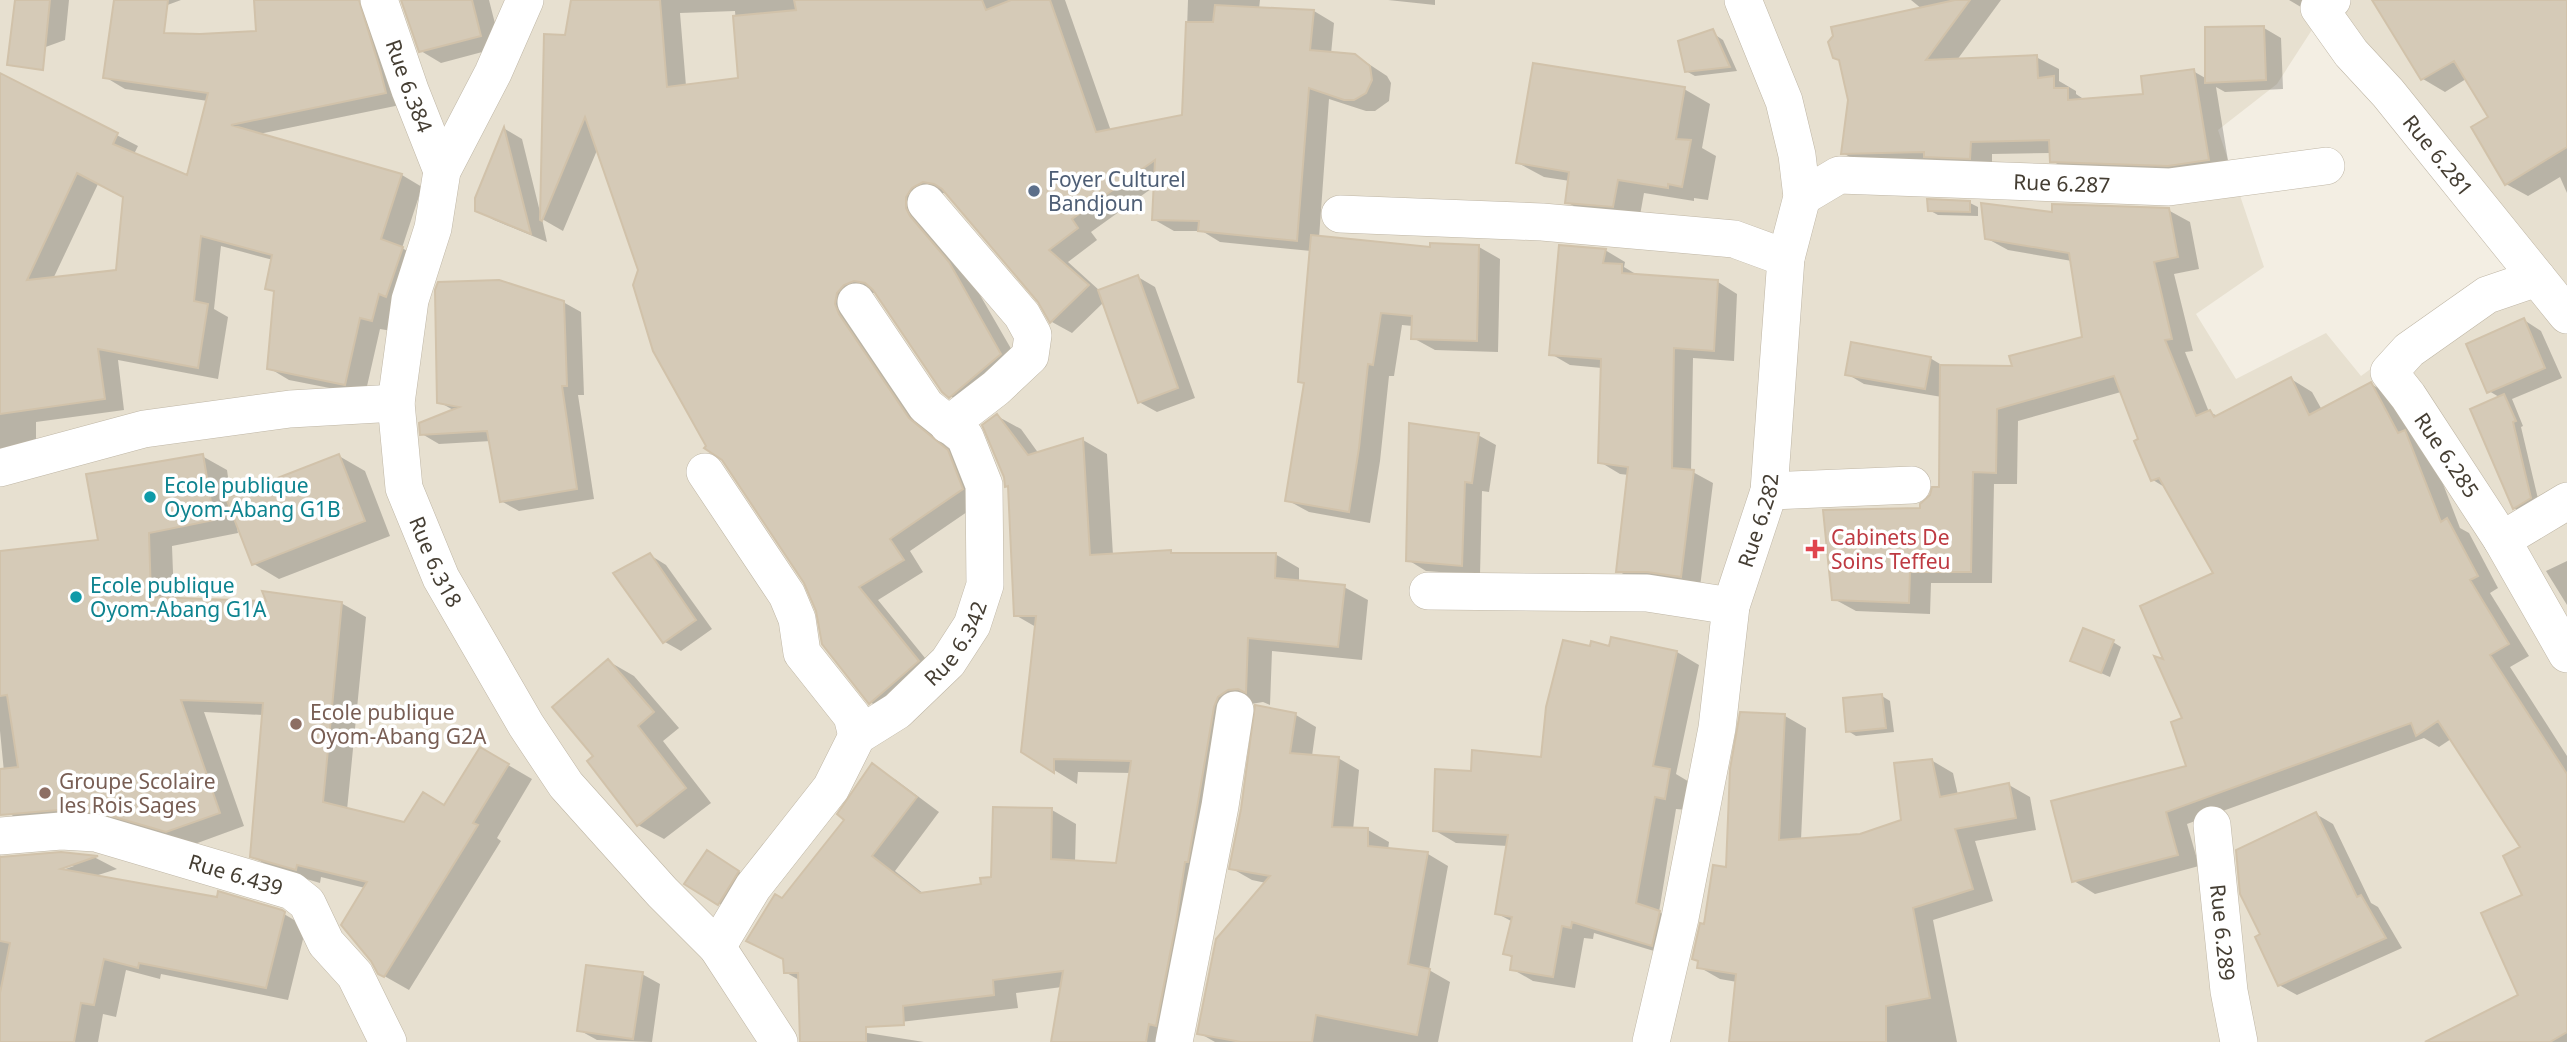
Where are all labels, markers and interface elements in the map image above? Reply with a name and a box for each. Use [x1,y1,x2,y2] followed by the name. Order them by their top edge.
[380,36,439,136] street label: Rue 6.384
[2397,109,2480,202] street label: Rue 6.281
[1048,165,1186,217] place label: Foyer Culturel Bandjoun
[2013,167,2111,199] street label: Rue 6.287
[1026,183,1042,199] marker: Foyer Culturel Bandjoun
[2408,407,2486,503] street label: Rue 6.285
[164,471,341,523] place label: Ecole publique Oyom-Abang G1B
[1731,472,1784,571] street label: Rue 6.282
[142,489,158,505] marker: Ecole publique Oyom-Abang G1B
[403,512,469,612] street label: Rue 6.318
[1831,523,1950,575] place label: Cabinets De Soins Teffeu
[1805,539,1825,559] marker: Cabinets De Soins Teffeu
[90,571,267,623] place label: Ecole publique Oyom-Abang G1A
[68,589,84,605] marker: Ecole publique Oyom-Abang G1A
[918,597,993,692] street label: Rue 6.342
[310,698,487,750] place label: Ecole publique Oyom-Abang G2A
[288,716,304,732] marker: Ecole publique Oyom-Abang G2A
[59,767,215,819] place label: Groupe Scolaire les Rois Sages
[37,785,53,801] marker: Groupe Scolaire les Rois Sages
[185,847,286,902] street label: Rue 6.439
[2204,883,2242,982] street label: Rue 6.289

